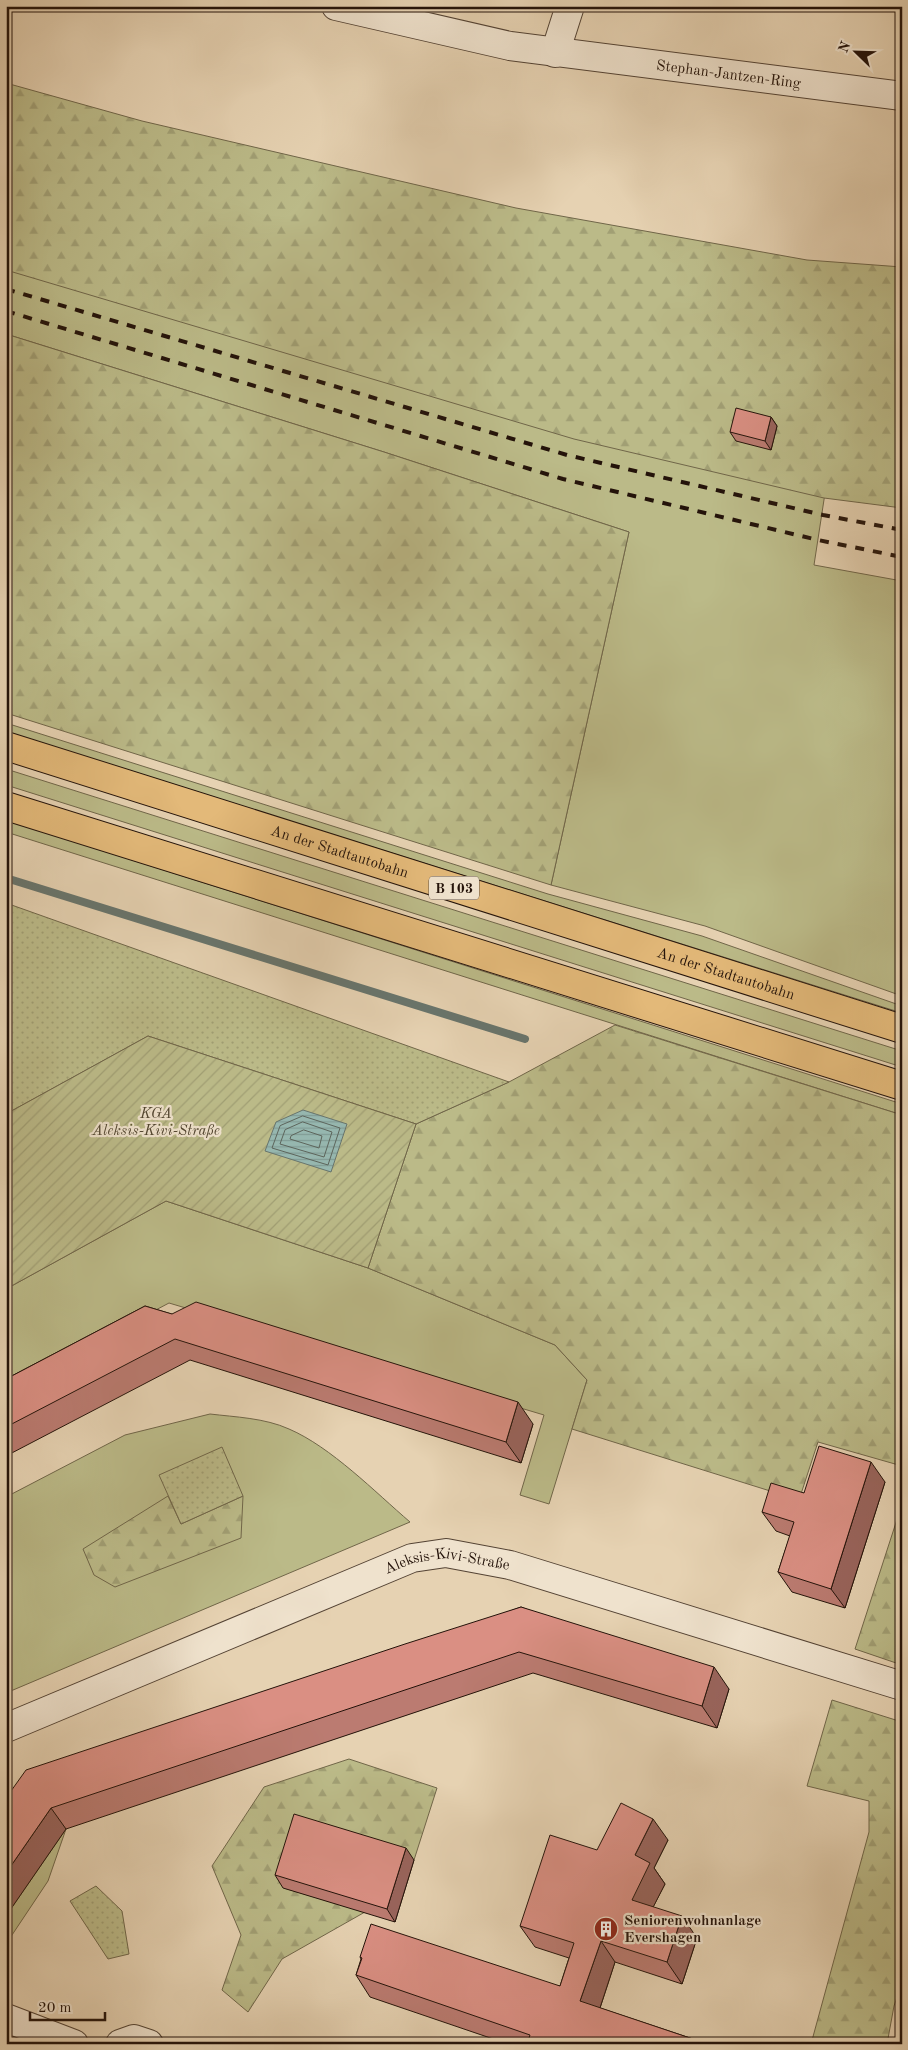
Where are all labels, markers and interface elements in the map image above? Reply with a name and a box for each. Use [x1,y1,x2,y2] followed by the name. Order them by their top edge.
[830,28,880,78] north arrow
[836,39,854,55] text: N
[655,59,802,92] street label: Stephan-Jantzen-Ring
[269,824,410,882] street label: An der Stadtautobahn
[429,876,479,900] road number: B 103
[655,946,796,1004] street label: An der Stadtautobahn
[91,1107,220,1139] park label: KGA Aleksis-Kivi-Straße
[382,1547,511,1578] street label: Aleksis-Kivi-Straße
[624,1914,761,1946] place label: Seniorenwohnanlage Evershagen
[593,1916,619,1942] building icon: Seniorenwohnanlage Evershagen
[30,1990,105,2022] scale bar
[38,2001,72,2016] text: 20 m

